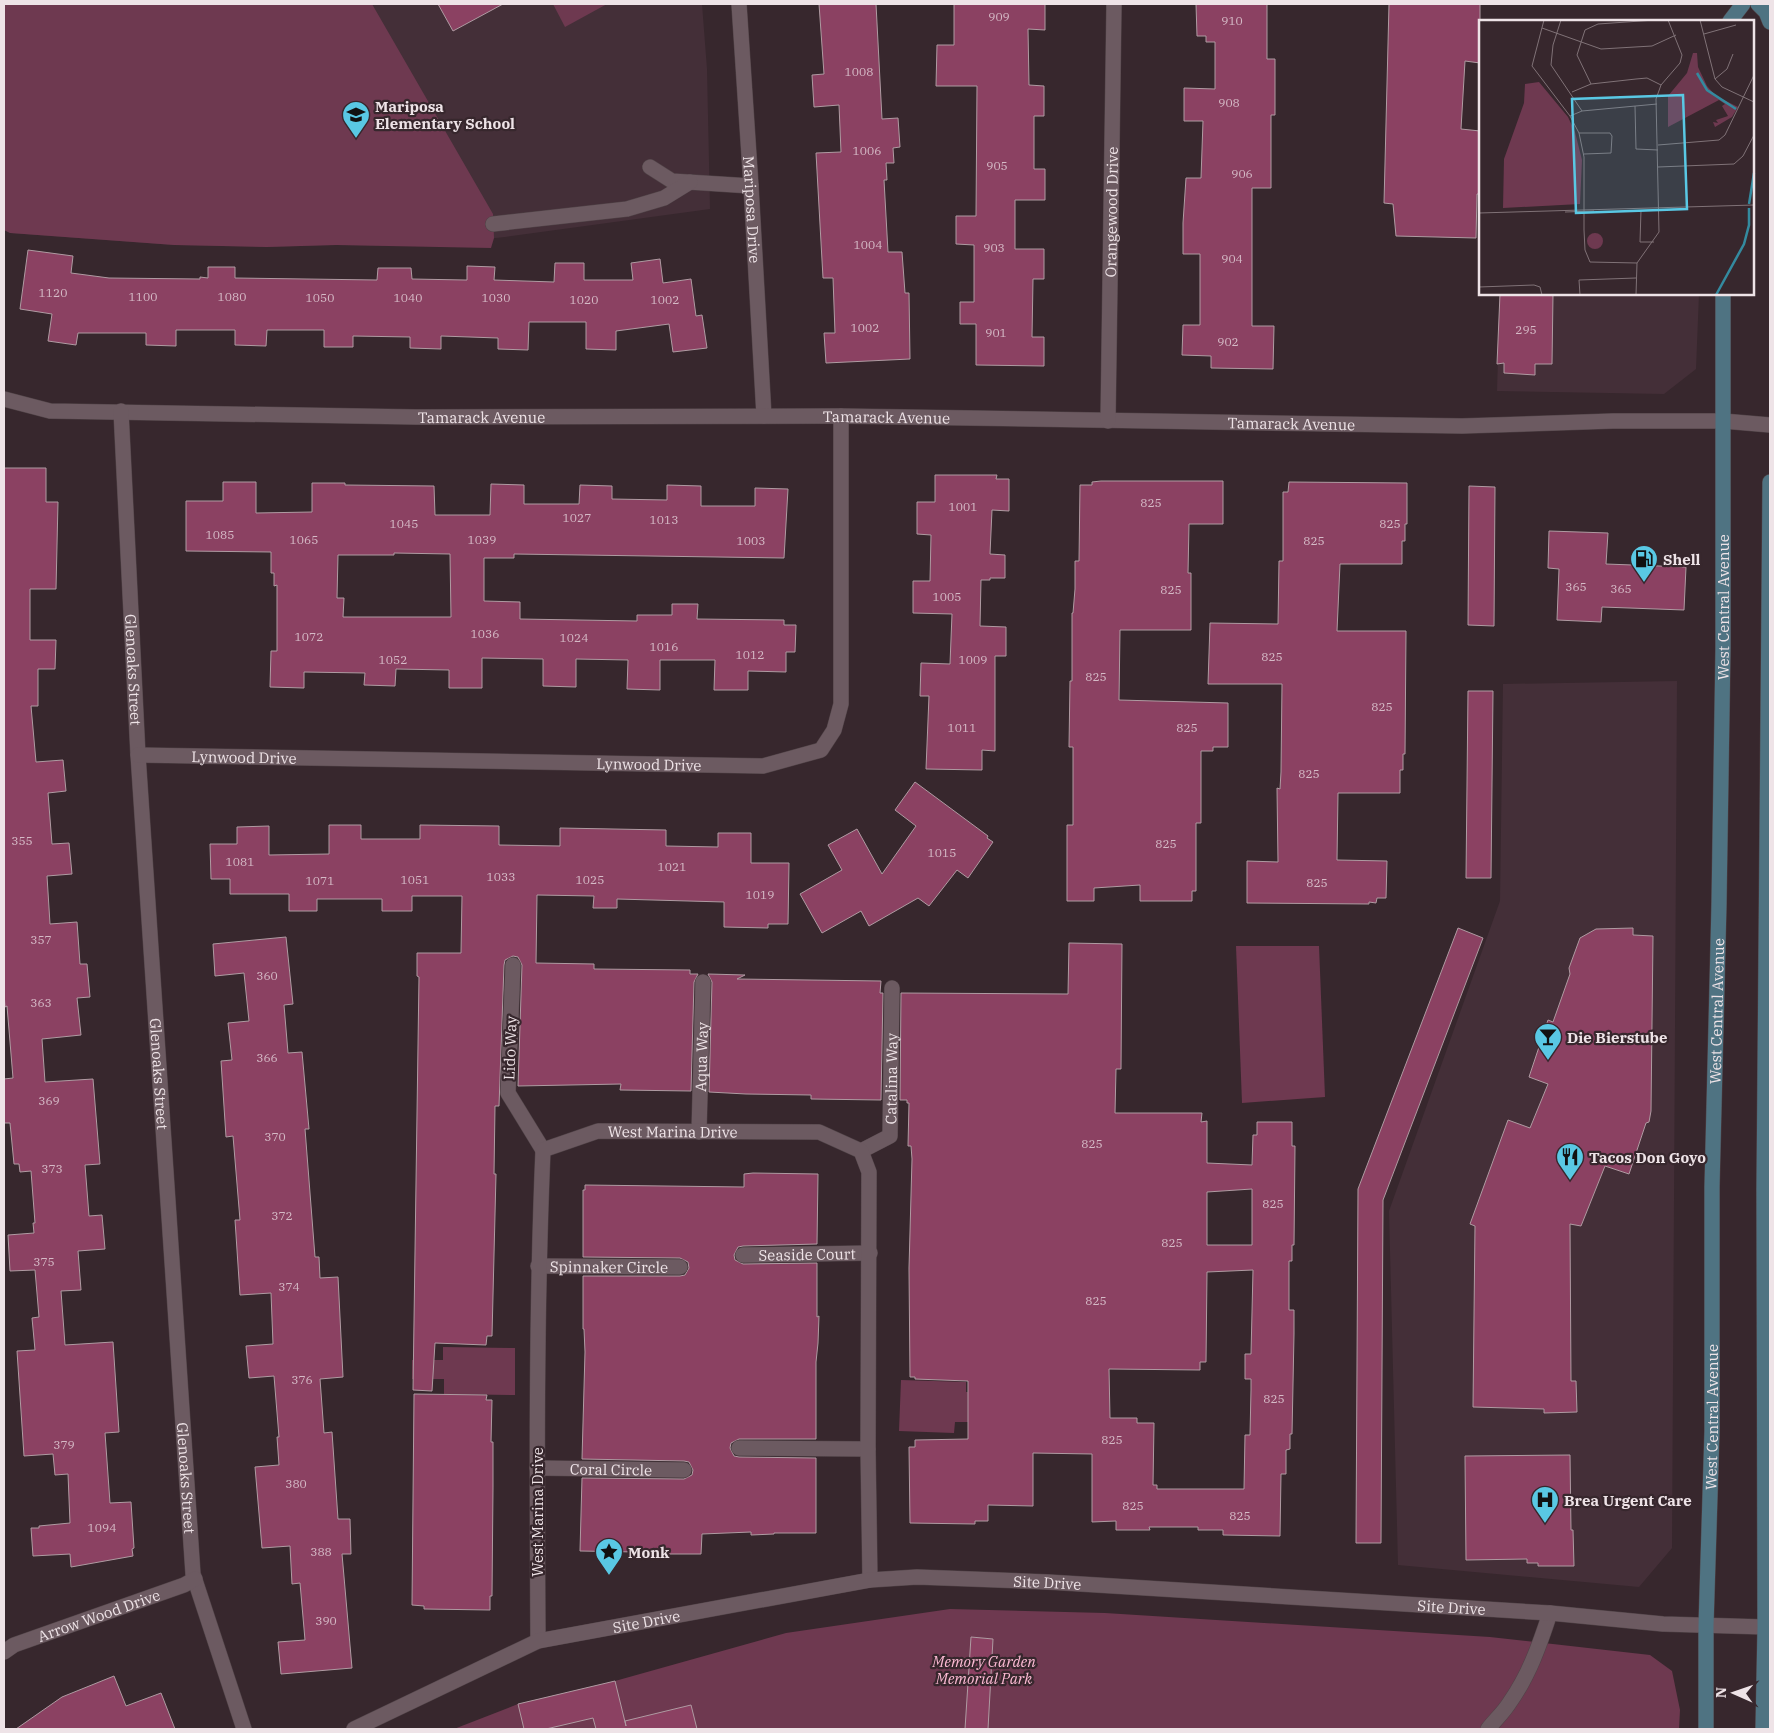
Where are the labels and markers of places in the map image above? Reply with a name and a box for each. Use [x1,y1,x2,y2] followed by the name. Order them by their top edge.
[375,97,515,133] place label: Mariposa Elementary School
[341,100,371,139] school or university icon: Mariposa Elementary School
[1629,544,1659,583] fuel station icon: Shell
[1663,550,1701,569] place label: Shell
[1533,1022,1563,1061] bar icon: Die Bierstube
[1567,1028,1668,1047] place label: Die Bierstube
[1555,1142,1585,1181] restaurant icon: Tacos Don Goyo
[1589,1148,1706,1167] place label: Tacos Don Goyo
[1530,1485,1560,1524] hospital icon: Brea Urgent Care
[1564,1491,1692,1510] place label: Brea Urgent Care
[594,1537,624,1576] place icon: Monk
[628,1543,670,1562] place label: Monk

